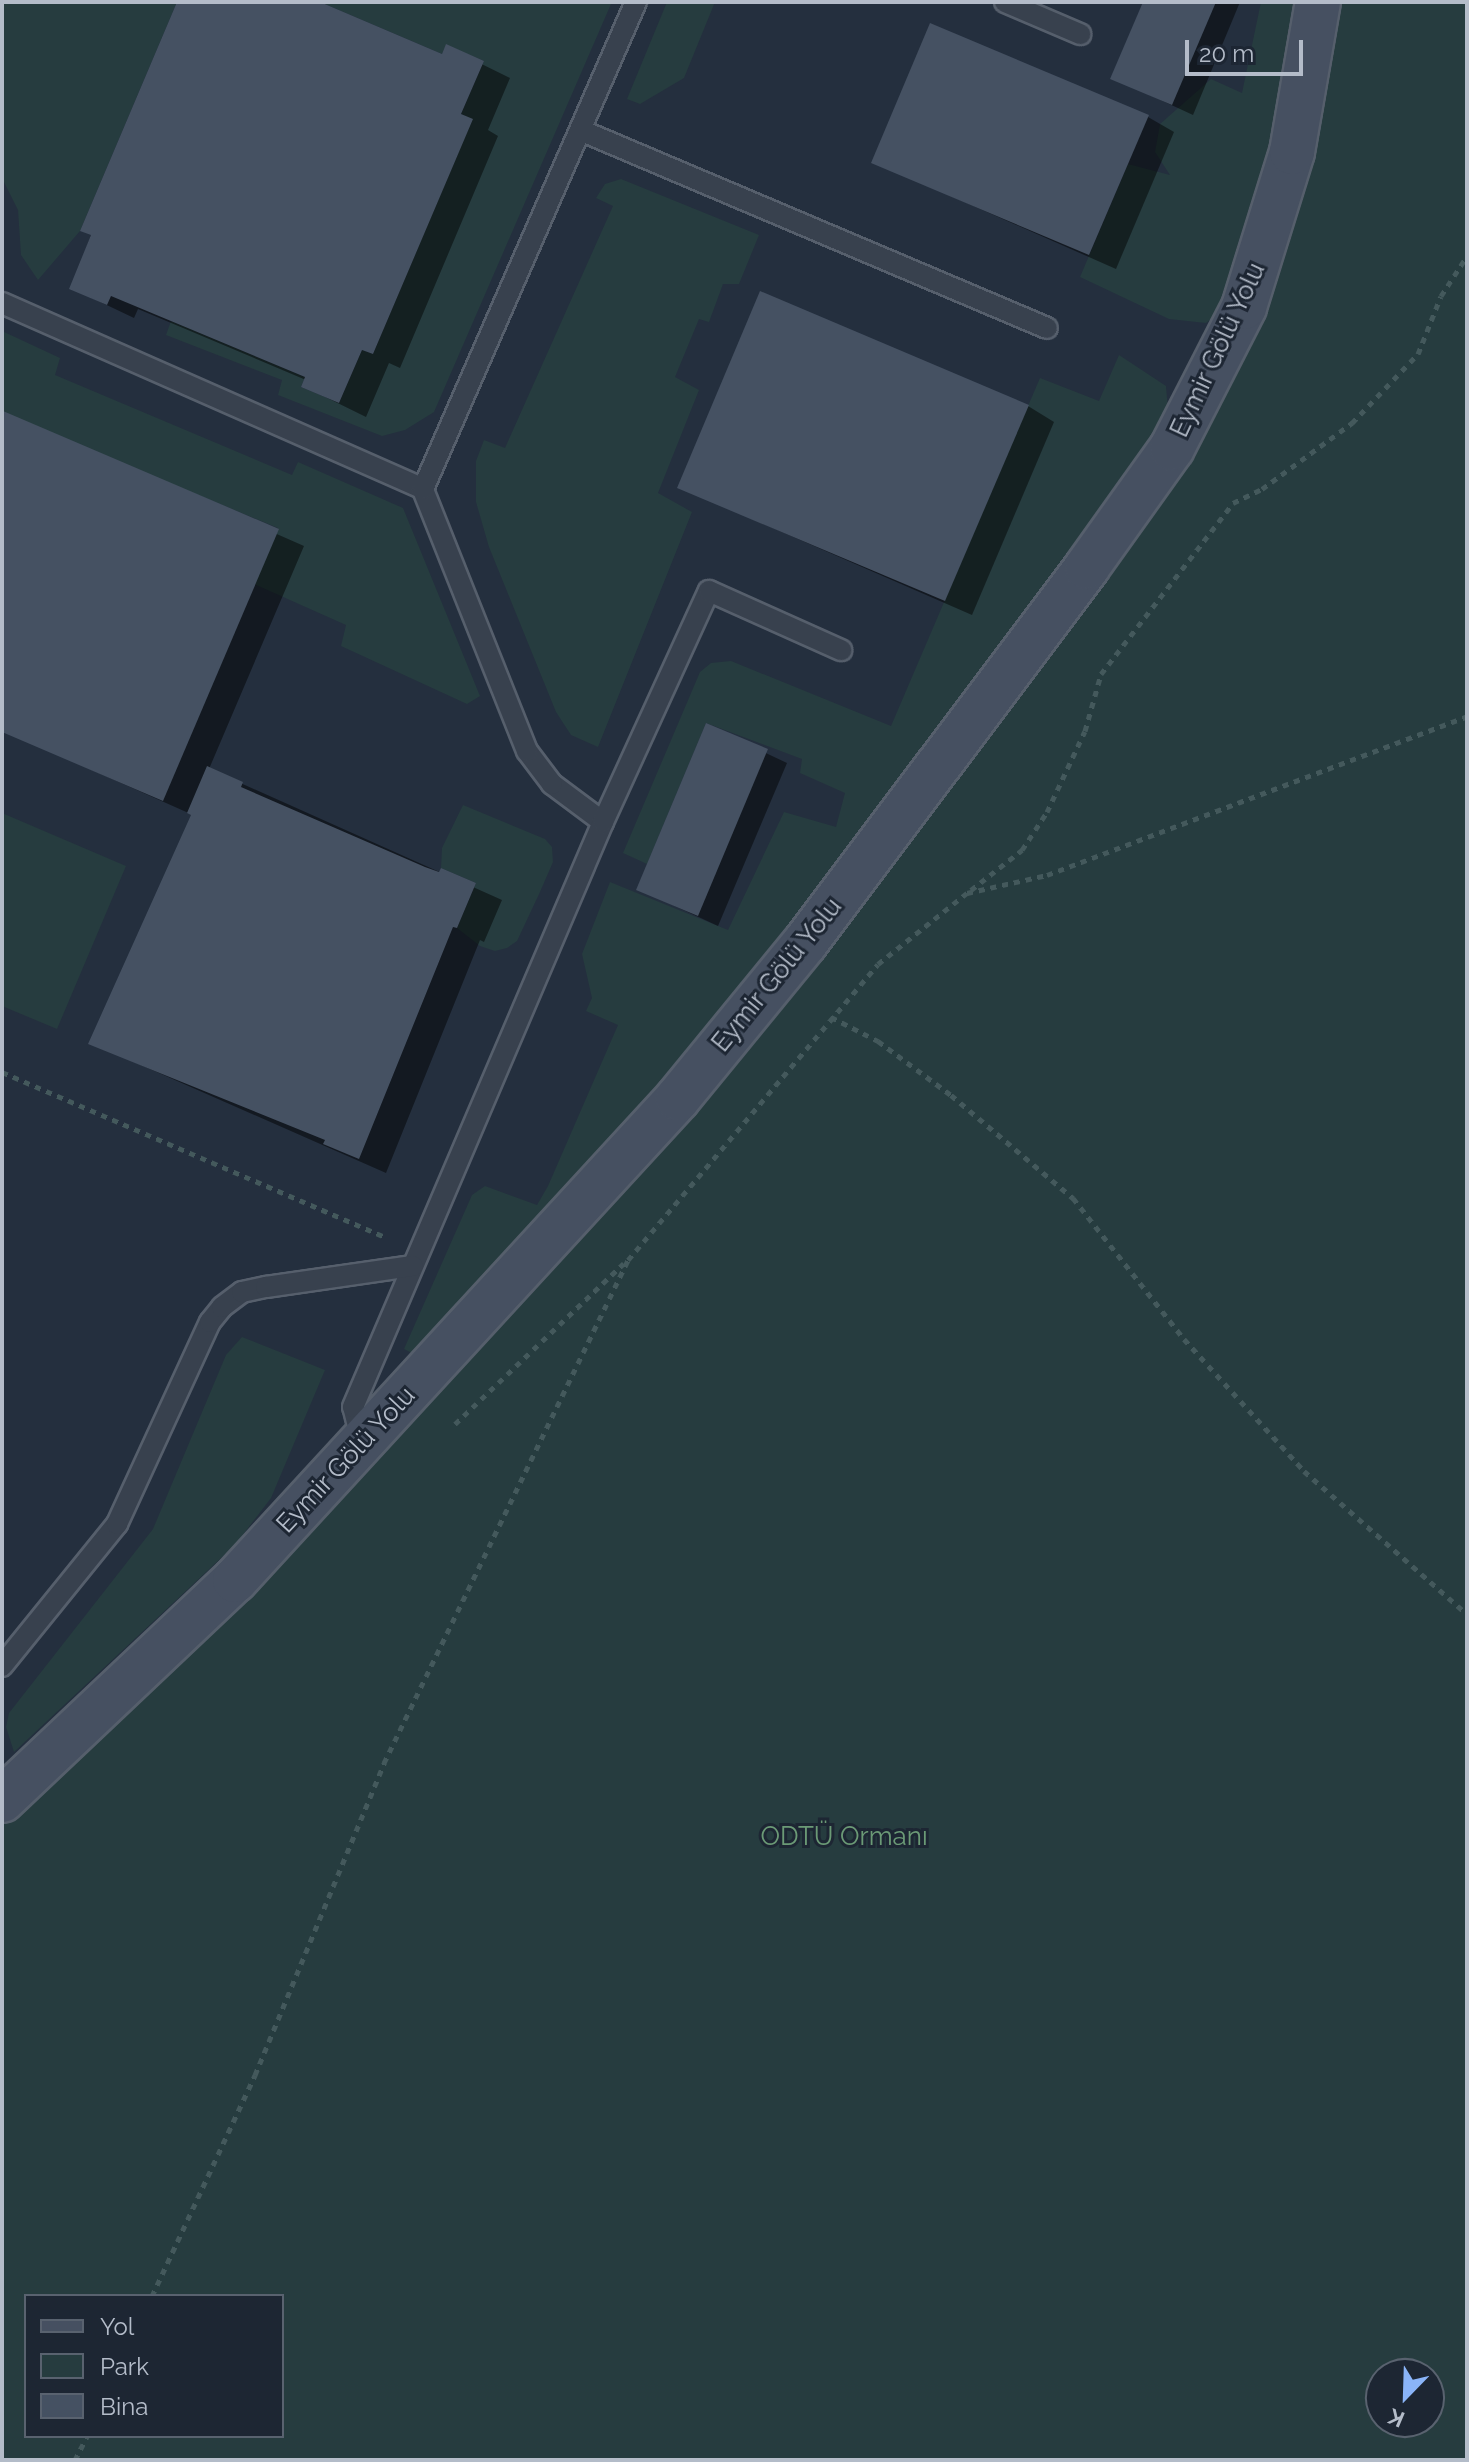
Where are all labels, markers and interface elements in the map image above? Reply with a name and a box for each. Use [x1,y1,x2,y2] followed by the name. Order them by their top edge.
[1189,24,1307,74] scale bar
[1199,39,1254,68] text: 20 m
[1164,257,1272,443] street label: Eymir Gölü Yolu
[705,891,849,1059] street label: Eymir Gölü Yolu
[270,1380,422,1540] street label: Eymir Gölü Yolu
[760,1821,928,1853] park label: ODTÜ Ormanı
[24,2294,284,2438] legend
[100,2312,134,2341] text: Yol
[100,2352,149,2381] text: Park
[1365,2358,1445,2438] north arrow
[100,2392,148,2421] text: Bina
[1385,2403,1408,2433] text: K

